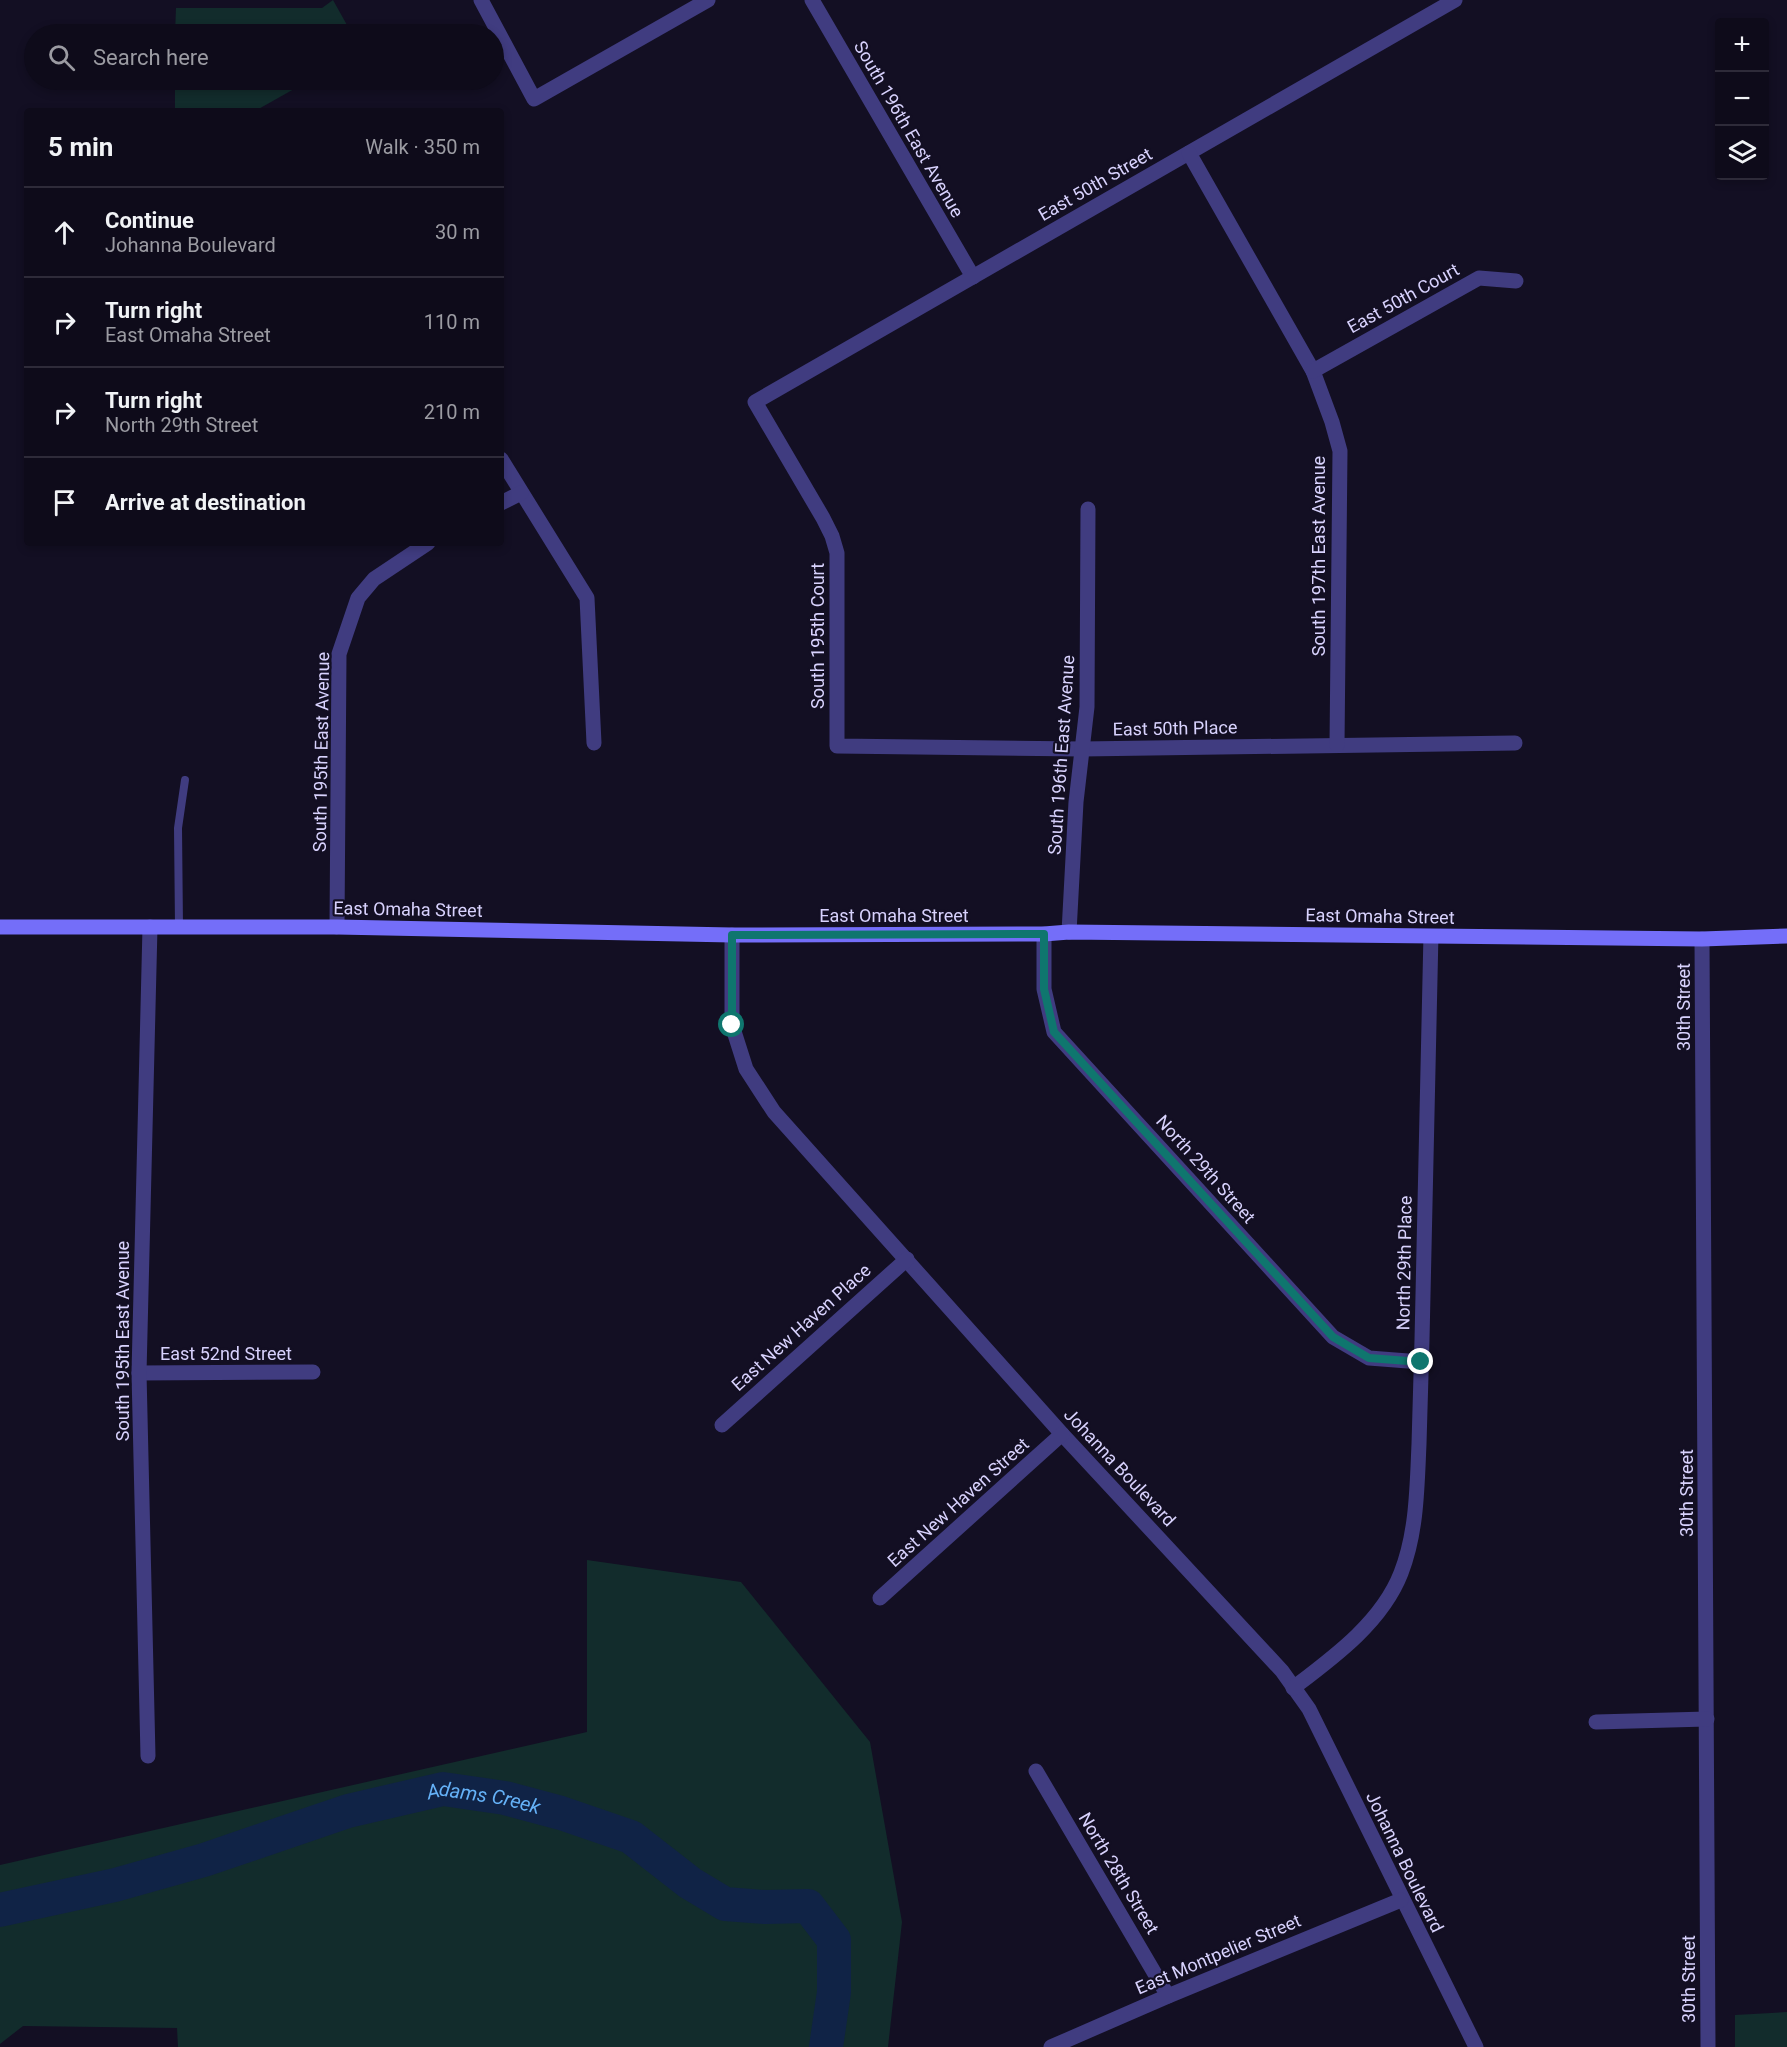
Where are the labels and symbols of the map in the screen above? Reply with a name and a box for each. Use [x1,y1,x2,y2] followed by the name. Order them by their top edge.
[850,37,968,221] street label: South 196th East Avenue
[1034,143,1156,225] street label: East 50th Street
[1343,259,1463,337] street label: East 50th Court
[1308,456,1329,656] street label: South 197th East Avenue
[807,563,828,709] street label: South 195th Court
[309,652,333,852] street label: South 195th East Avenue
[1044,654,1078,856] street label: South 196th East Avenue
[1112,716,1238,740] street label: East 50th Place
[333,897,483,921] street label: East Omaha Street
[1305,904,1455,928] street label: East Omaha Street
[819,905,969,926] street label: East Omaha Street
[1673,963,1694,1051] street label: 30th Street
[718,1011,744,1037] route start
[1152,1111,1260,1227] street label: North 29th Street
[1392,1195,1416,1331] street label: North 29th Place
[112,1241,133,1441] street label: South 195th East Avenue
[727,1259,875,1395] street label: East New Haven Place
[160,1343,292,1364] street label: East 52nd Street
[1407,1348,1433,1374] route end
[1060,1404,1180,1530] street label: Johanna Boulevard
[883,1433,1033,1571] street label: East New Haven Street
[1676,1449,1697,1537] street label: 30th Street
[423,1777,544,1819] water label: Adams Creek
[1362,1788,1448,1936] street label: Johanna Boulevard
[1074,1808,1164,1938] street label: North 28th Street
[1132,1910,1304,1998] street label: East Montpelier Street
[1678,1935,1699,2023] street label: 30th Street

